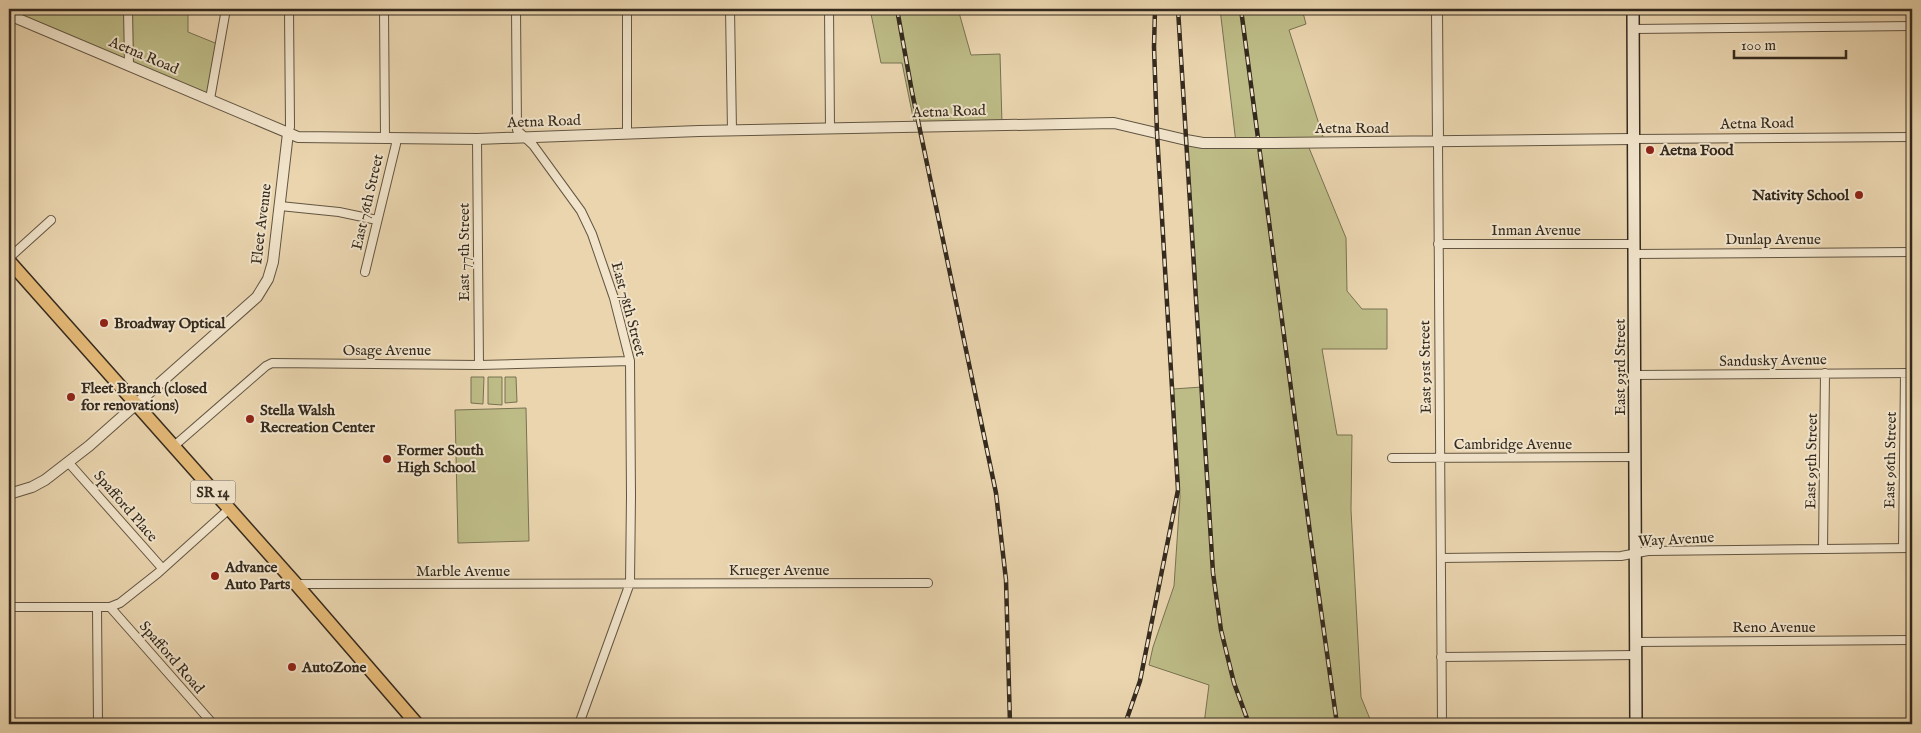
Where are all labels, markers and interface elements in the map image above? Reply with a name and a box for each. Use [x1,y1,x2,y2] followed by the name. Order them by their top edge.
[1734,28,1846,60] scale bar
[105,32,182,79] street label: Aetna Road
[1741,36,1777,55] text: 100 m
[911,101,987,122] street label: Aetna Road
[506,111,582,132] street label: Aetna Road
[1719,113,1795,134] street label: Aetna Road
[1314,119,1390,138] street label: Aetna Road
[1659,141,1734,160] place label: Aetna Food
[1644,144,1656,156] marker: Aetna Food
[347,152,388,252] street label: East 76th Street
[247,182,276,266] street label: Fleet Avenue
[1751,186,1850,205] place label: Nativity School
[1853,189,1865,201] marker: Nativity School
[455,203,474,301] street label: East 77th Street
[1491,221,1581,240] street label: Inman Avenue
[1725,230,1821,249] street label: Dunlap Avenue
[607,260,650,359] street label: East 78th Street
[114,314,226,333] place label: Broadway Optical
[98,317,110,329] marker: Broadway Optical
[1611,319,1630,415] street label: East 93rd Street
[1415,320,1436,414] street label: East 91st Street
[343,341,431,360] street label: Osage Avenue
[1719,350,1827,371] street label: Sandusky Avenue
[81,379,208,415] place label: Fleet Branch (closed for renovations)
[65,391,77,403] marker: Fleet Branch (closed for renovations)
[260,401,376,437] place label: Stella Walsh Recreation Center
[1880,411,1901,509] street label: East 96th Street
[244,413,256,425] marker: Stella Walsh Recreation Center
[1801,413,1822,509] street label: East 95th Street
[1454,435,1572,454] street label: Cambridge Avenue
[397,441,485,477] place label: Former South High School
[381,453,393,465] marker: Former South High School
[89,467,162,546] street label: Spafford Place
[190,481,236,504] road number: SR 14
[1637,528,1715,551] street label: Way Avenue
[224,558,291,594] place label: Advance Auto Parts
[729,561,829,580] street label: Krueger Avenue
[416,562,510,581] street label: Marble Avenue
[209,570,221,582] marker: Advance Auto Parts
[135,617,209,698] street label: Spafford Road
[1732,618,1816,637] street label: Reno Avenue
[301,658,367,677] place label: AutoZone
[286,661,298,673] marker: AutoZone

